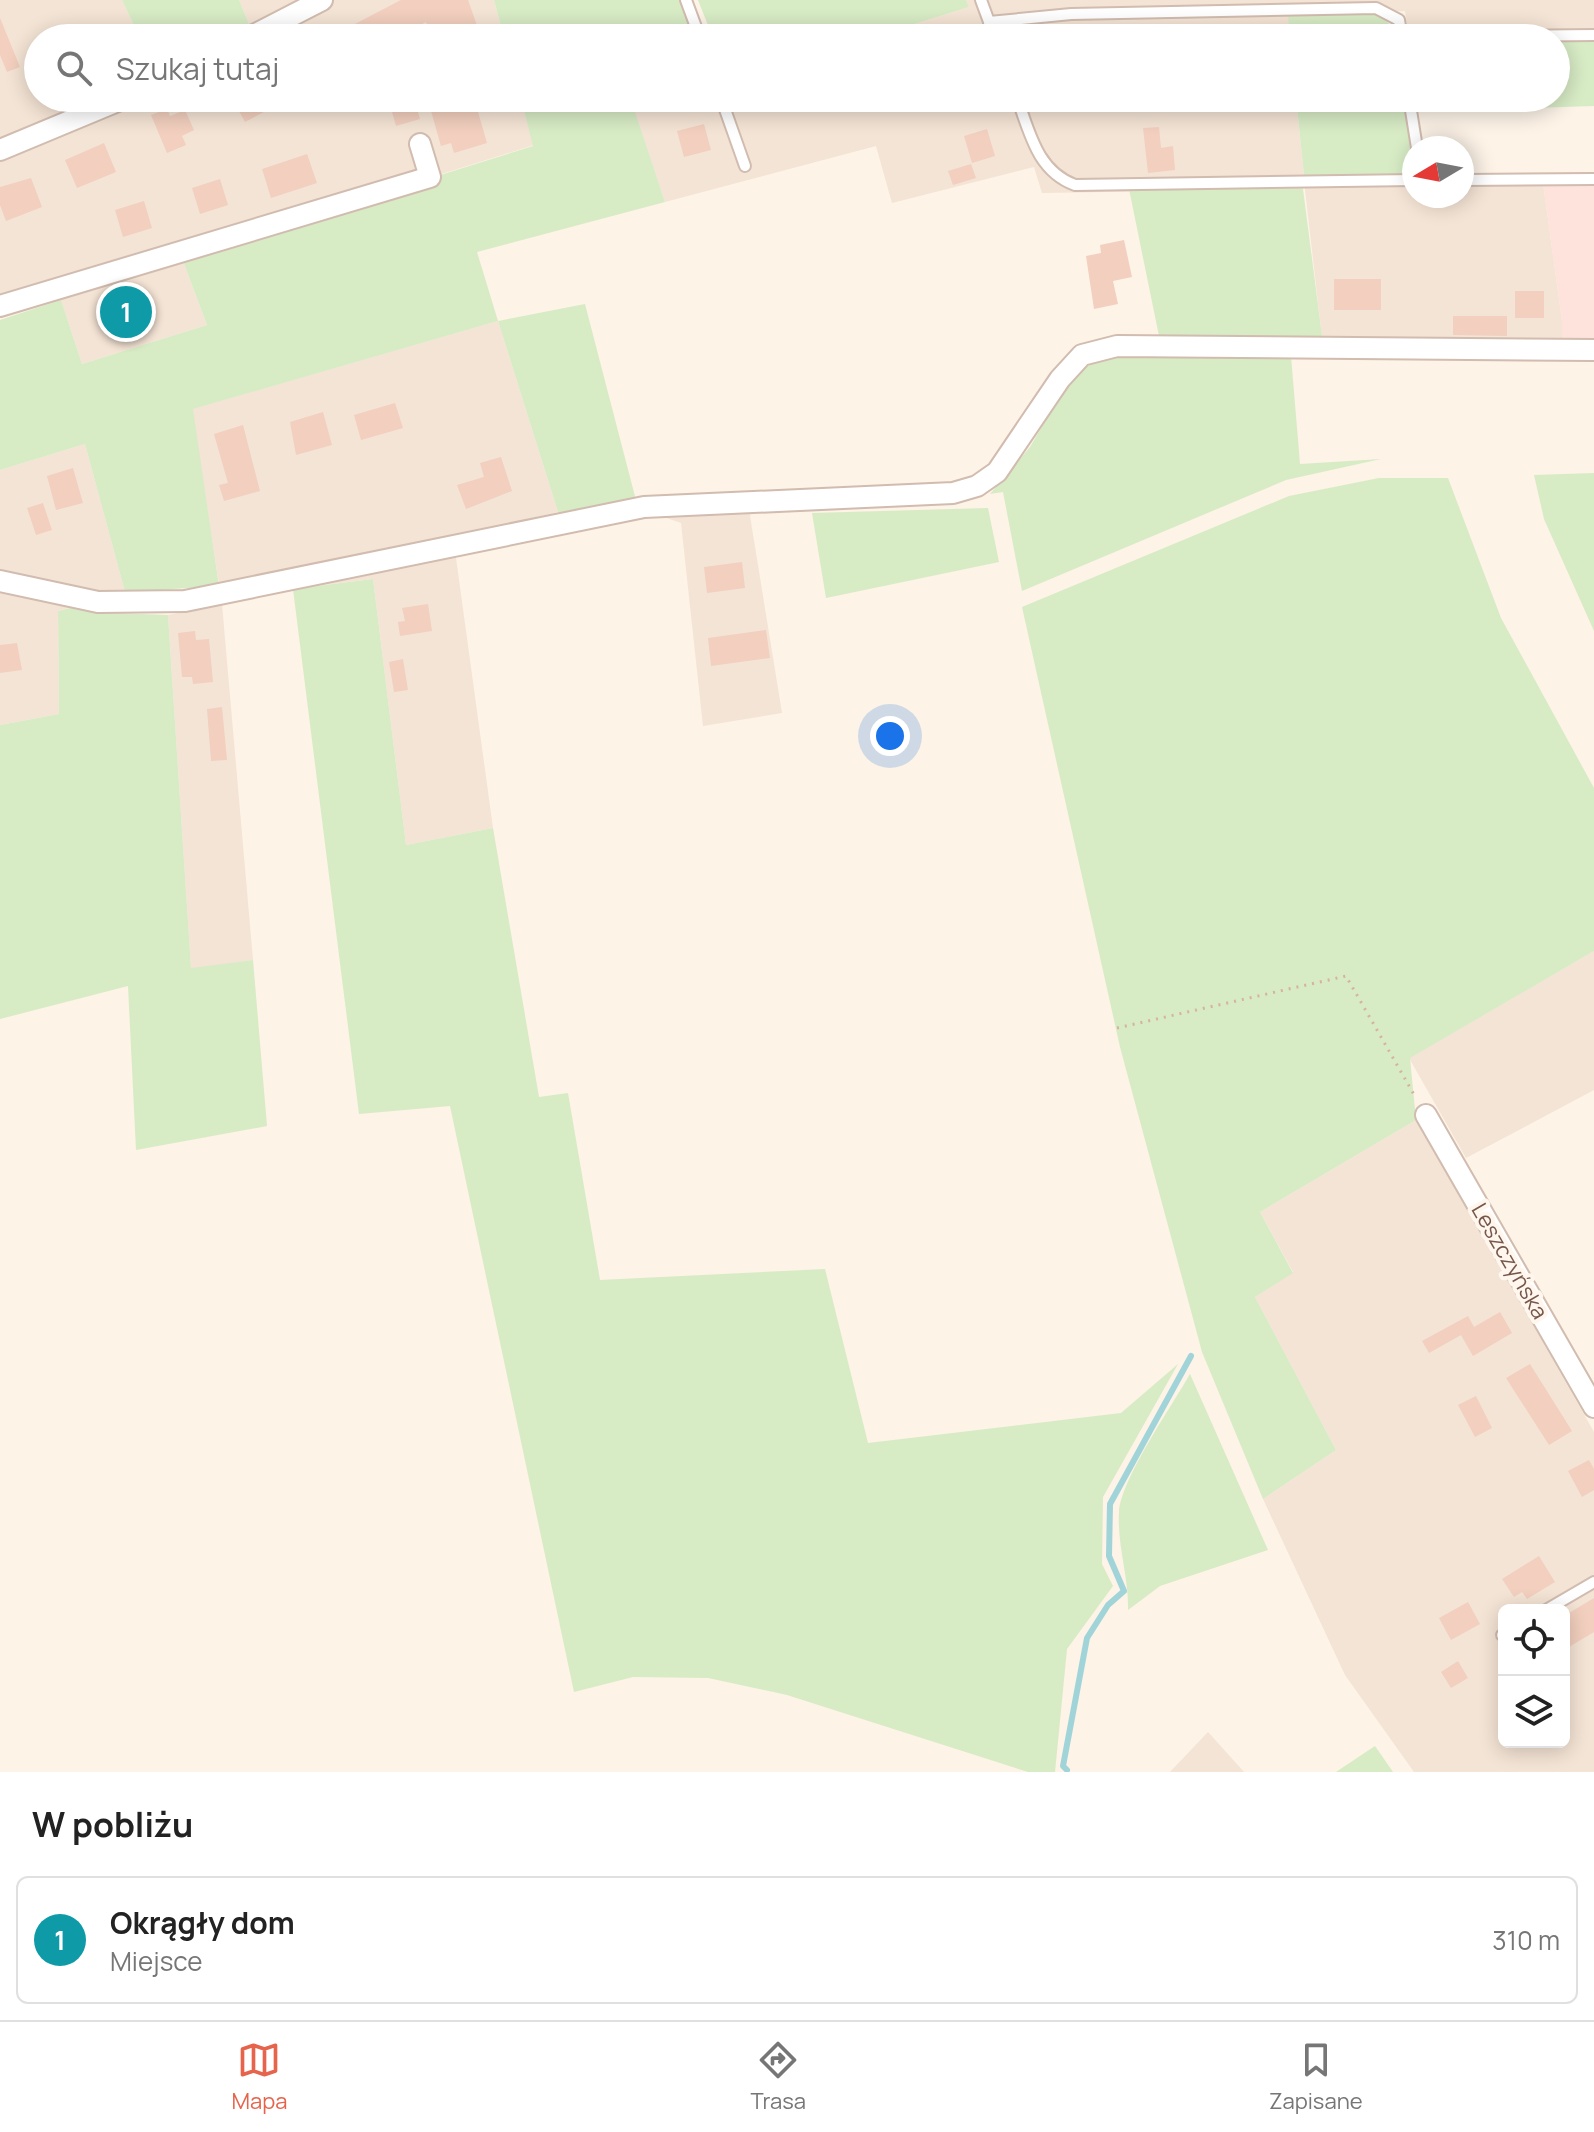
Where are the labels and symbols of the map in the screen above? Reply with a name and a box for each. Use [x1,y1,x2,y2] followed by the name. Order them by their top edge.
[1402,136,1474,208] north arrow
[100,282,152,342] pin: 1
[870,716,910,756] your location
[1465,1198,1555,1324] street label: Leszczyńska

